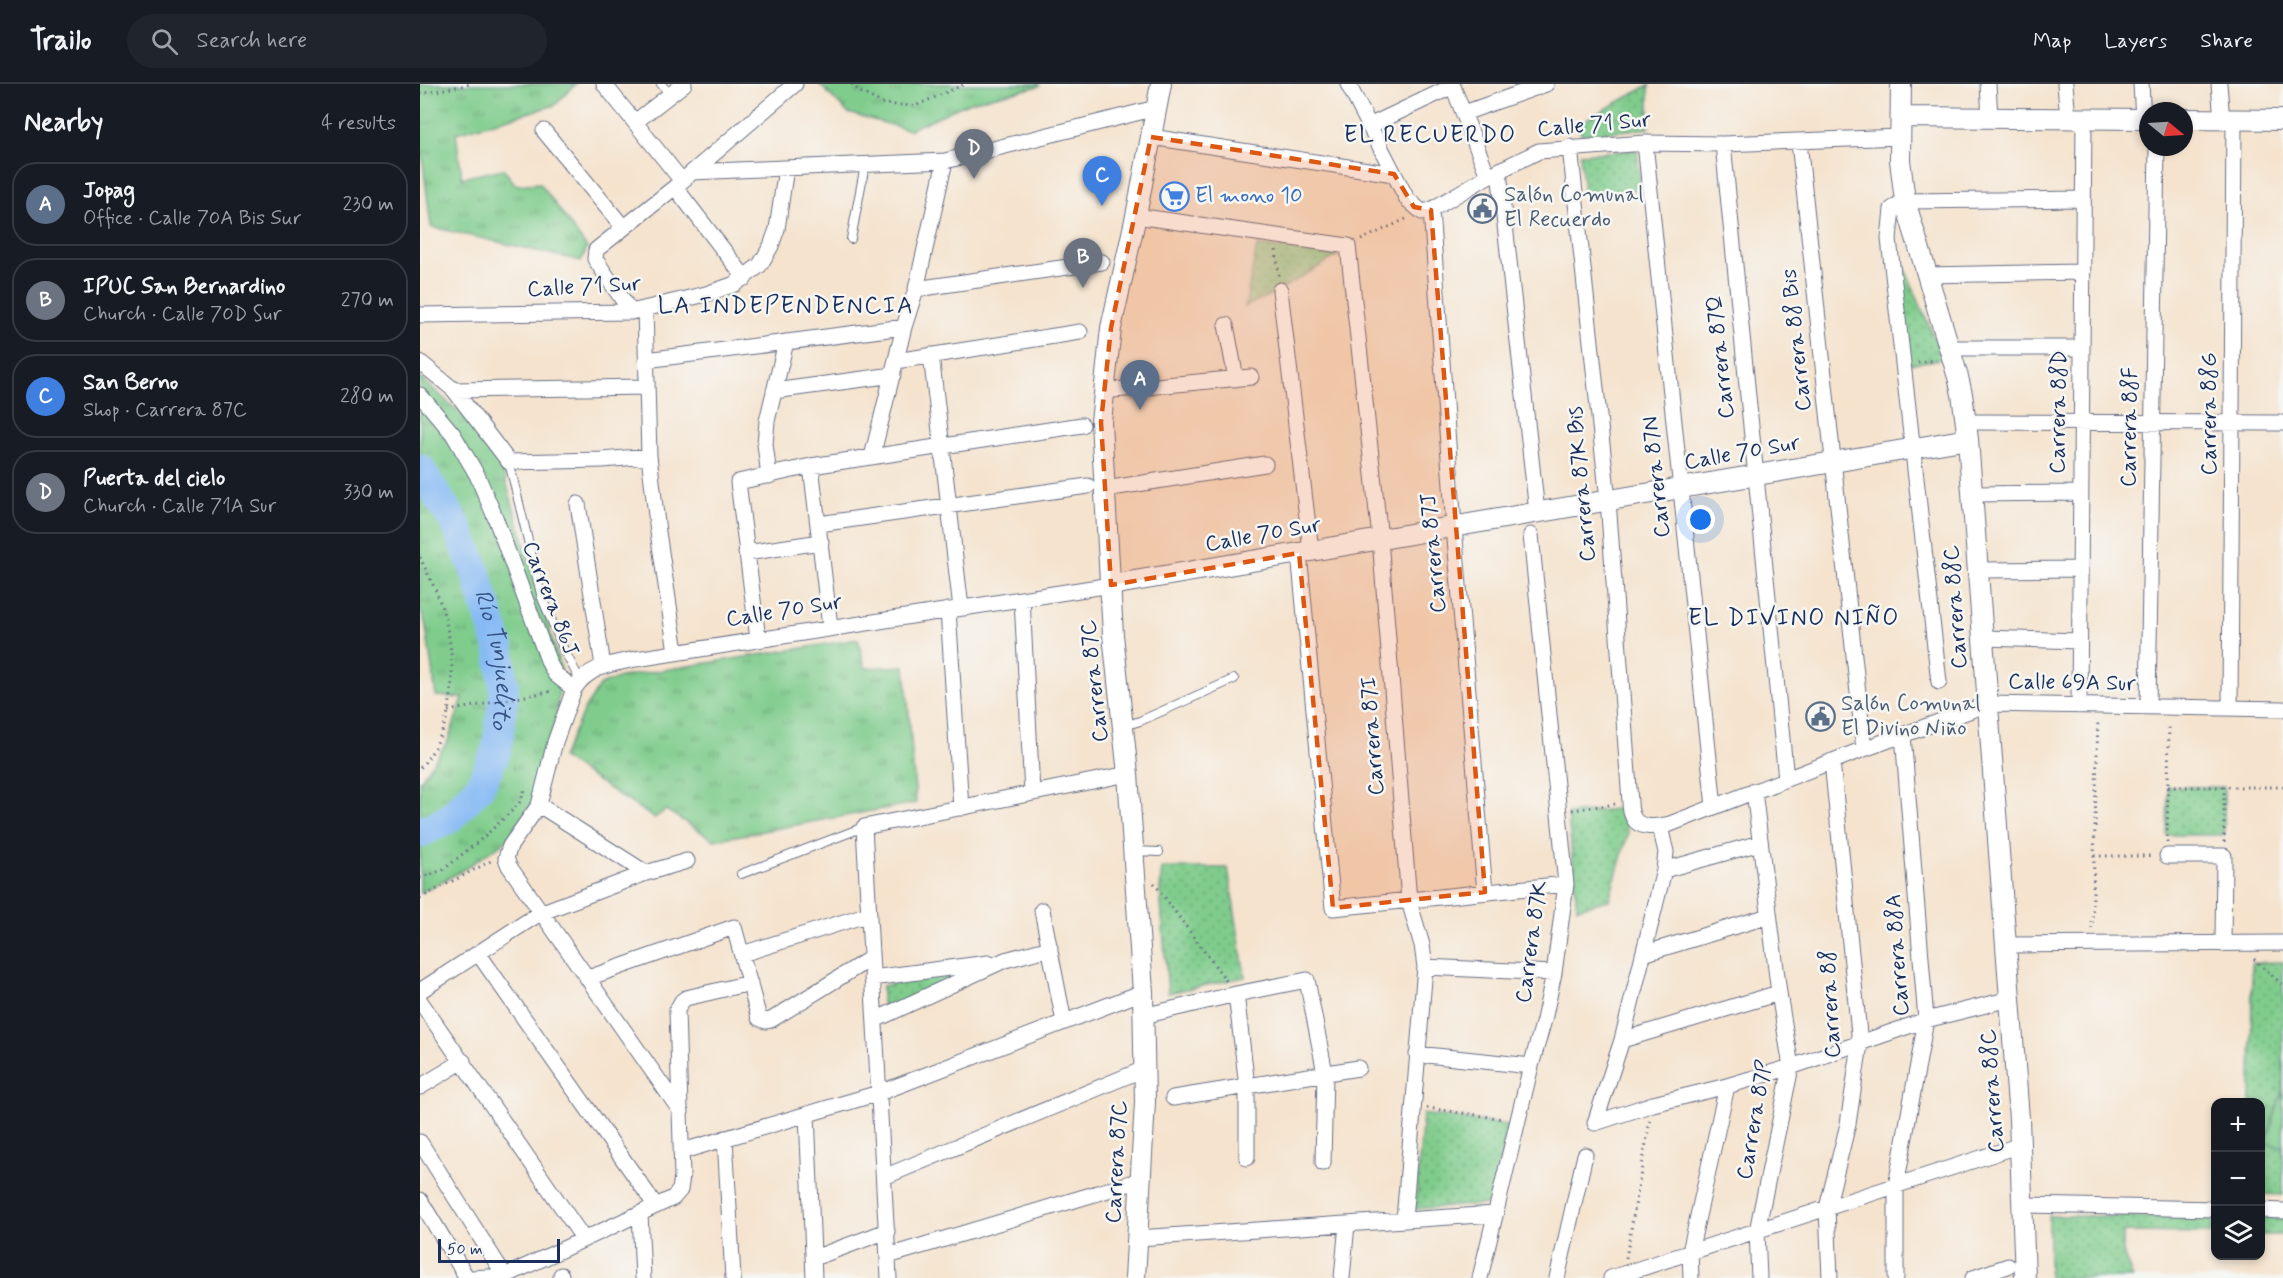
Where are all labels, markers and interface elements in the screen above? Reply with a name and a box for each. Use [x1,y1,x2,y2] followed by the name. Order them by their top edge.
[127,14,547,68] search box
[30,23,91,60] text: Trailo
[148,25,181,58] icon: search
[196,27,307,55] text: Search here
[2033,27,2071,55] text: Map
[2104,27,2167,55] text: Layers
[2200,27,2253,55] text: Share
[2139,102,2193,156] north arrow
[24,106,103,140] text: Nearby
[1536,106,1653,144] street label: Calle 71 Sur
[321,110,396,137] text: 4 results
[1343,120,1517,151] district label: EL RECUERDO
[954,130,994,179] pin: D
[1082,156,1122,206] pin: C
[83,177,135,205] text: Jopag
[1158,180,1190,212] supermarket icon: El mono 10
[1504,181,1644,234] place label: Salón Comunal El Recuerdo
[1195,182,1303,210] place label: El mono 10
[39,191,52,218] text: A
[342,191,394,218] text: 230 m
[1467,192,1499,224] public building icon: Salón Comunal El Recuerdo
[83,205,302,232] text: Office · Calle 70A Bis Sur
[1064,238,1102,288] pin: B
[1776,267,1818,413] street label: Carrera 88 Bis
[526,270,642,304] street label: Calle 71 Sur
[83,273,286,301] text: IPUC San Bernardino
[39,287,52,314] text: B
[341,287,394,314] text: 270 m
[658,291,914,322] district label: LA INDEPENDENCIA
[1701,294,1741,420] street label: Carrera 87Q
[83,301,282,328] text: Church · Calle 70D Sur
[2044,350,2074,474] street label: Carrera 88D
[2196,352,2224,476] street label: Carrera 88G
[1120,360,1160,410] pin: A
[2115,367,2145,487] street label: Carrera 88F
[83,369,178,397] text: San Berno
[38,383,53,410] text: C
[340,383,394,410] text: 280 m
[83,397,247,424] text: Shop · Carrera 87C
[1561,405,1603,563] street label: Carrera 87K Bis
[1637,415,1677,539] street label: Carrera 87N
[1682,429,1803,477] street label: Calle 70 Sur
[83,465,225,493] text: Puerta del cielo
[39,479,52,506] text: D
[343,479,394,506] text: 330 m
[1415,492,1453,614] street label: Carrera 87J
[83,493,276,520] text: Church · Calle 71A Sur
[1686,505,1715,534] your location
[1203,511,1324,559] street label: Calle 70 Sur
[515,537,585,661] street label: Carrera 86J
[1938,544,1974,670] street label: Carrera 88C
[466,586,520,732] water label: Río Tunjuelito
[724,588,845,634] street label: Calle 70 Sur
[1688,603,1900,634] district label: EL DIVINO NIÑO
[1075,618,1115,744] street label: Carrera 87C
[2008,668,2137,698] street label: Calle 69A Sur
[1355,676,1391,796] street label: Carrera 87I
[1841,690,1981,743] place label: Salón Comunal El Divino Niño
[1804,701,1836,733] public building icon: Salón Comunal El Divino Niño
[1510,879,1554,1005] street label: Carrera 87K
[1880,893,1916,1017] street label: Carrera 88A
[1814,949,1848,1059] street label: Carrera 88
[1975,1028,2011,1154] street label: Carrera 88C
[1731,1058,1779,1182] street label: Carrera 87P
[2211,1098,2265,1260] map controls
[2211,1098,2265,1152] button: +
[1100,1099,1134,1224] street label: Carrera 87C
[2211,1152,2265,1206] button: −
[2211,1206,2265,1260] button: layers
[438,1236,560,1264] scale bar
[447,1239,483,1260] text: 50 m

